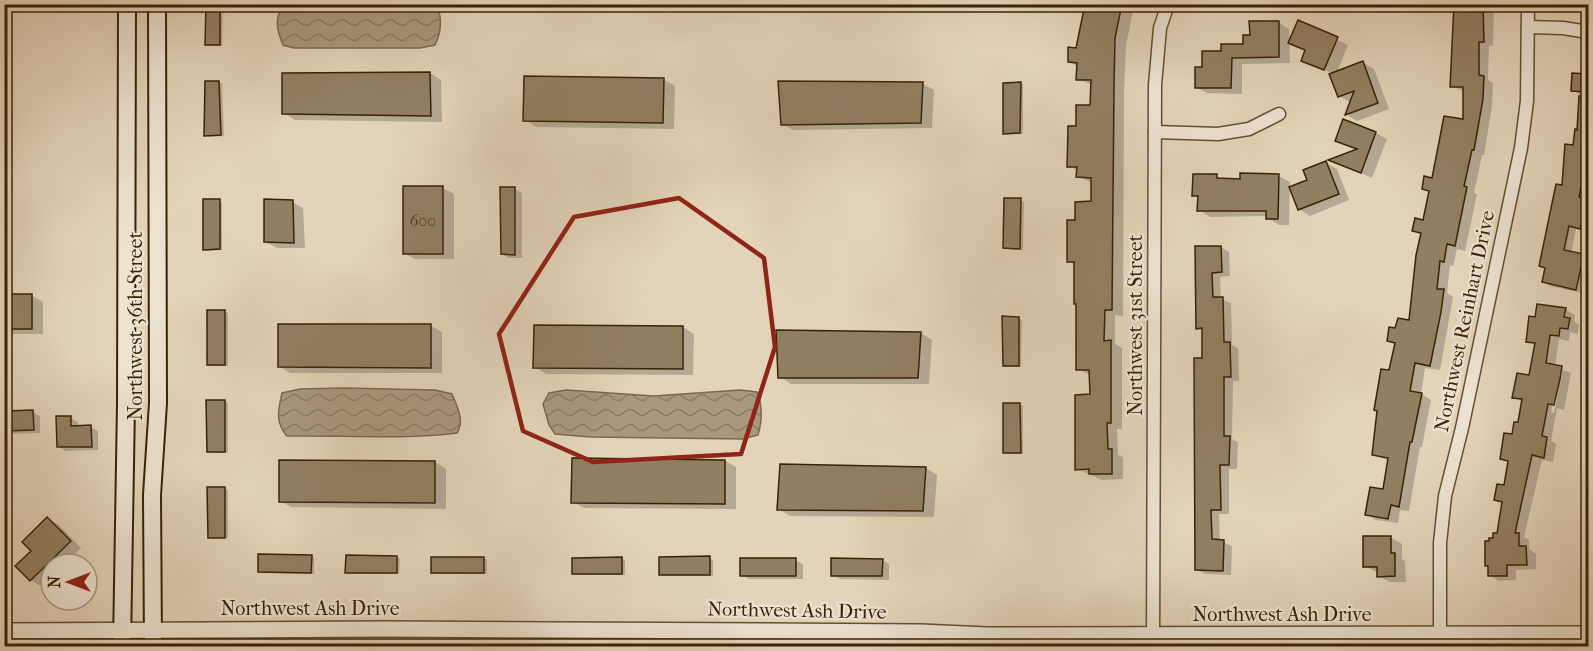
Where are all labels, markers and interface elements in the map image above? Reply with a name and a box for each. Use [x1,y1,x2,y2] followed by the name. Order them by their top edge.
[1430,208,1499,434] street label: Northwest Reinhart Drive
[410,211,436,230] house number: 600
[124,231,147,421] street label: Northwest 36th Street
[1124,234,1147,416] street label: Northwest 31st Street
[39,552,99,612] north arrow
[45,575,64,588] text: N
[220,597,400,620] street label: Northwest Ash Drive
[707,597,887,624] street label: Northwest Ash Drive
[1192,603,1372,626] street label: Northwest Ash Drive

